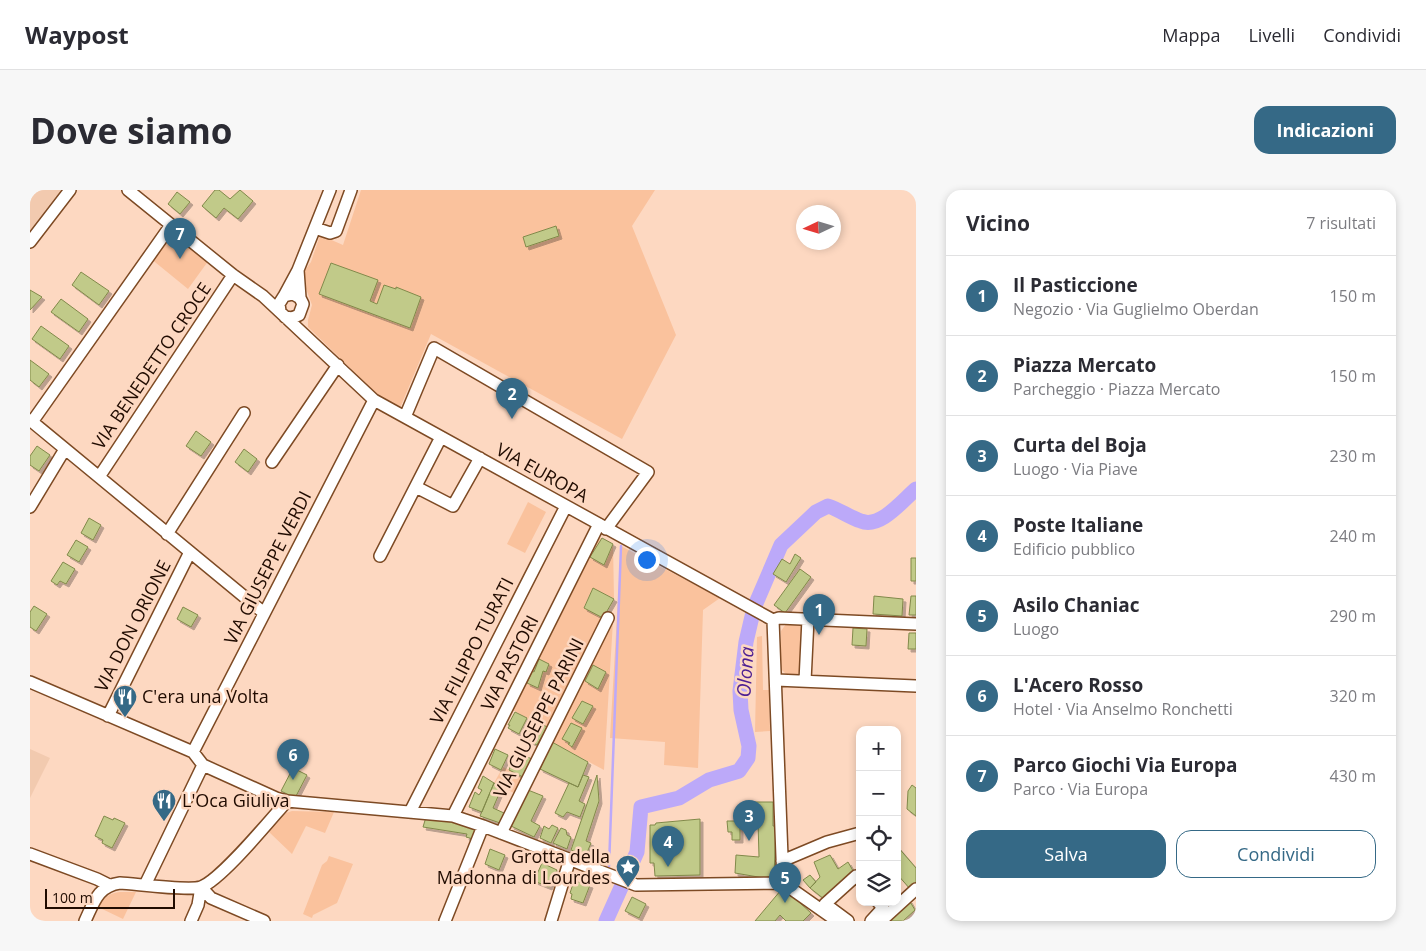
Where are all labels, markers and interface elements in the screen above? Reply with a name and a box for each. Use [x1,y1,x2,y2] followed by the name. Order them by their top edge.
[25,18,129,51] text: Waypost
[1162,23,1220,47] text: Mappa
[1248,23,1295,47] text: Livelli
[1323,23,1401,47] text: Condividi
[1254,106,1396,154] button: Indicazioni
[30,107,233,154] text: Dove siamo
[796,205,841,250] north arrow
[966,209,1030,237] text: Vicino
[1306,212,1376,234] text: 7 risultati
[164,218,196,259] pin: 7
[1013,272,1138,298] text: Il Pasticcione
[86,277,216,454] street label: VIA BENEDETTO CROCE
[977,285,987,307] text: 1
[1330,285,1376,307] text: 150 m
[1013,298,1259,320] text: Negozio · Via Guglielmo Oberdan
[1013,352,1156,378] text: Piazza Mercato
[977,365,987,387] text: 2
[1330,365,1376,387] text: 150 m
[496,378,528,419] pin: 2
[1013,378,1220,400] text: Parcheggio · Piazza Mercato
[1013,432,1147,458] text: Curta del Boja
[492,437,594,508] street label: VIA EUROPA
[977,445,987,467] text: 3
[1330,445,1376,467] text: 230 m
[1013,458,1138,480] text: Luogo · Via Piave
[218,487,316,648] street label: VIA GIUSEPPE VERDI
[1013,512,1143,538] text: Poste Italiane
[977,525,987,547] text: 4
[1330,525,1376,547] text: 240 m
[1013,538,1135,560] text: Edificio pubblico
[634,547,660,573] your location
[89,556,176,696] street label: VIA DON ORIONE
[424,573,518,728] street label: VIA FILIPPO TURATI
[1013,592,1139,618] text: Asilo Chaniac
[803,594,835,635] pin: 1
[977,605,987,627] text: 5
[1330,605,1376,627] text: 290 m
[475,611,543,714] street label: VIA PASTORI
[1013,618,1059,640] text: Luogo
[487,634,589,801] street label: VIA GIUSEPPE PARINI
[730,645,760,698] water label: Olona
[1013,672,1143,698] text: L'Acero Rosso
[112,684,138,718] restaurant icon: C'era una Volta
[142,684,269,708] place label: C'era una Volta
[977,685,987,707] text: 6
[1330,685,1376,707] text: 320 m
[1013,698,1233,720] text: Hotel · Via Anselmo Ronchetti
[856,726,901,906] map controls
[856,726,901,771] button: +
[277,739,309,780] pin: 6
[1013,752,1237,778] text: Parco Giochi Via Europa
[977,765,987,787] text: 7
[1330,765,1376,787] text: 430 m
[856,771,901,816] button: −
[1013,778,1148,800] text: Parco · Via Europa
[151,788,177,822] restaurant icon: L'Oca Giuliva
[182,788,289,812] place label: L'Oca Giuliva
[733,800,765,841] pin: 3
[856,816,901,861] button: locate
[652,826,684,867] pin: 4
[966,830,1166,878] button: Salva
[1176,830,1376,878] button: Condividi
[437,844,610,889] place label: Grotta della Madonna di Lourdes
[615,854,641,888] place icon: Grotta della Madonna di Lourdes
[856,861,901,906] button: layers
[769,862,801,903] pin: 5
[45,886,175,909] scale bar
[52,888,93,907] text: 100 m

